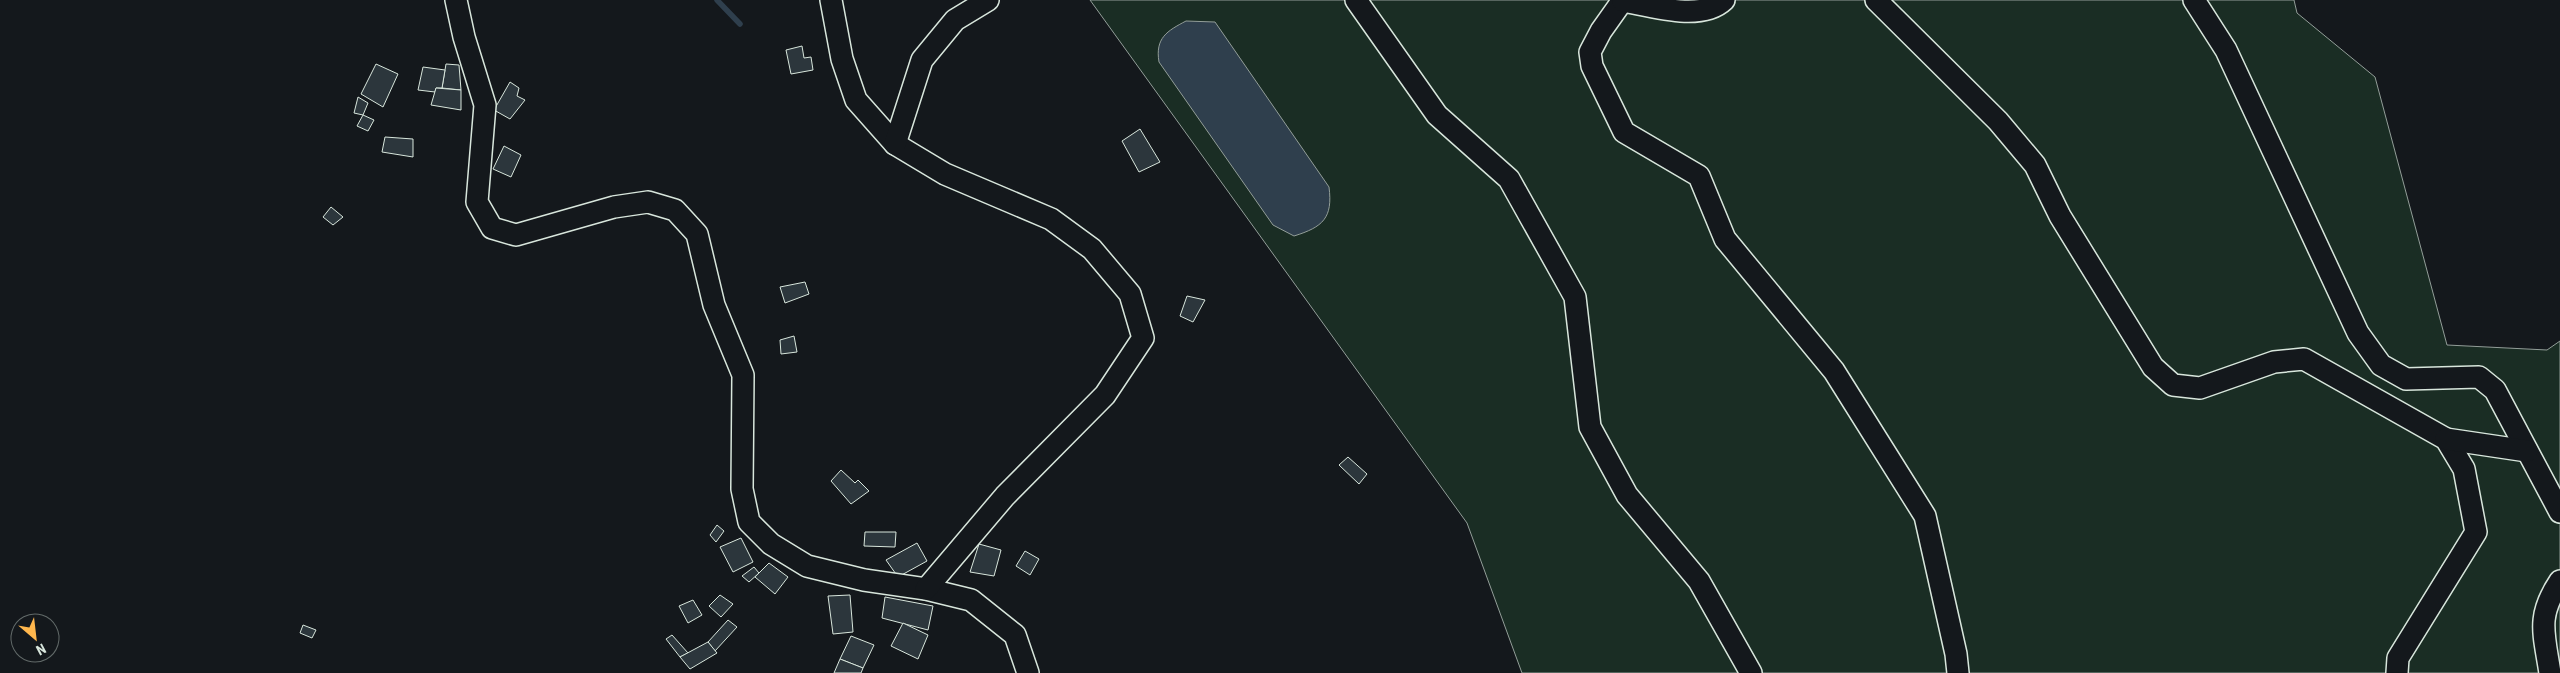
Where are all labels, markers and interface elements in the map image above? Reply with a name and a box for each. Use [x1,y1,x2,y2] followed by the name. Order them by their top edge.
[10,613,60,663] north arrow
[34,640,49,659] text: N

